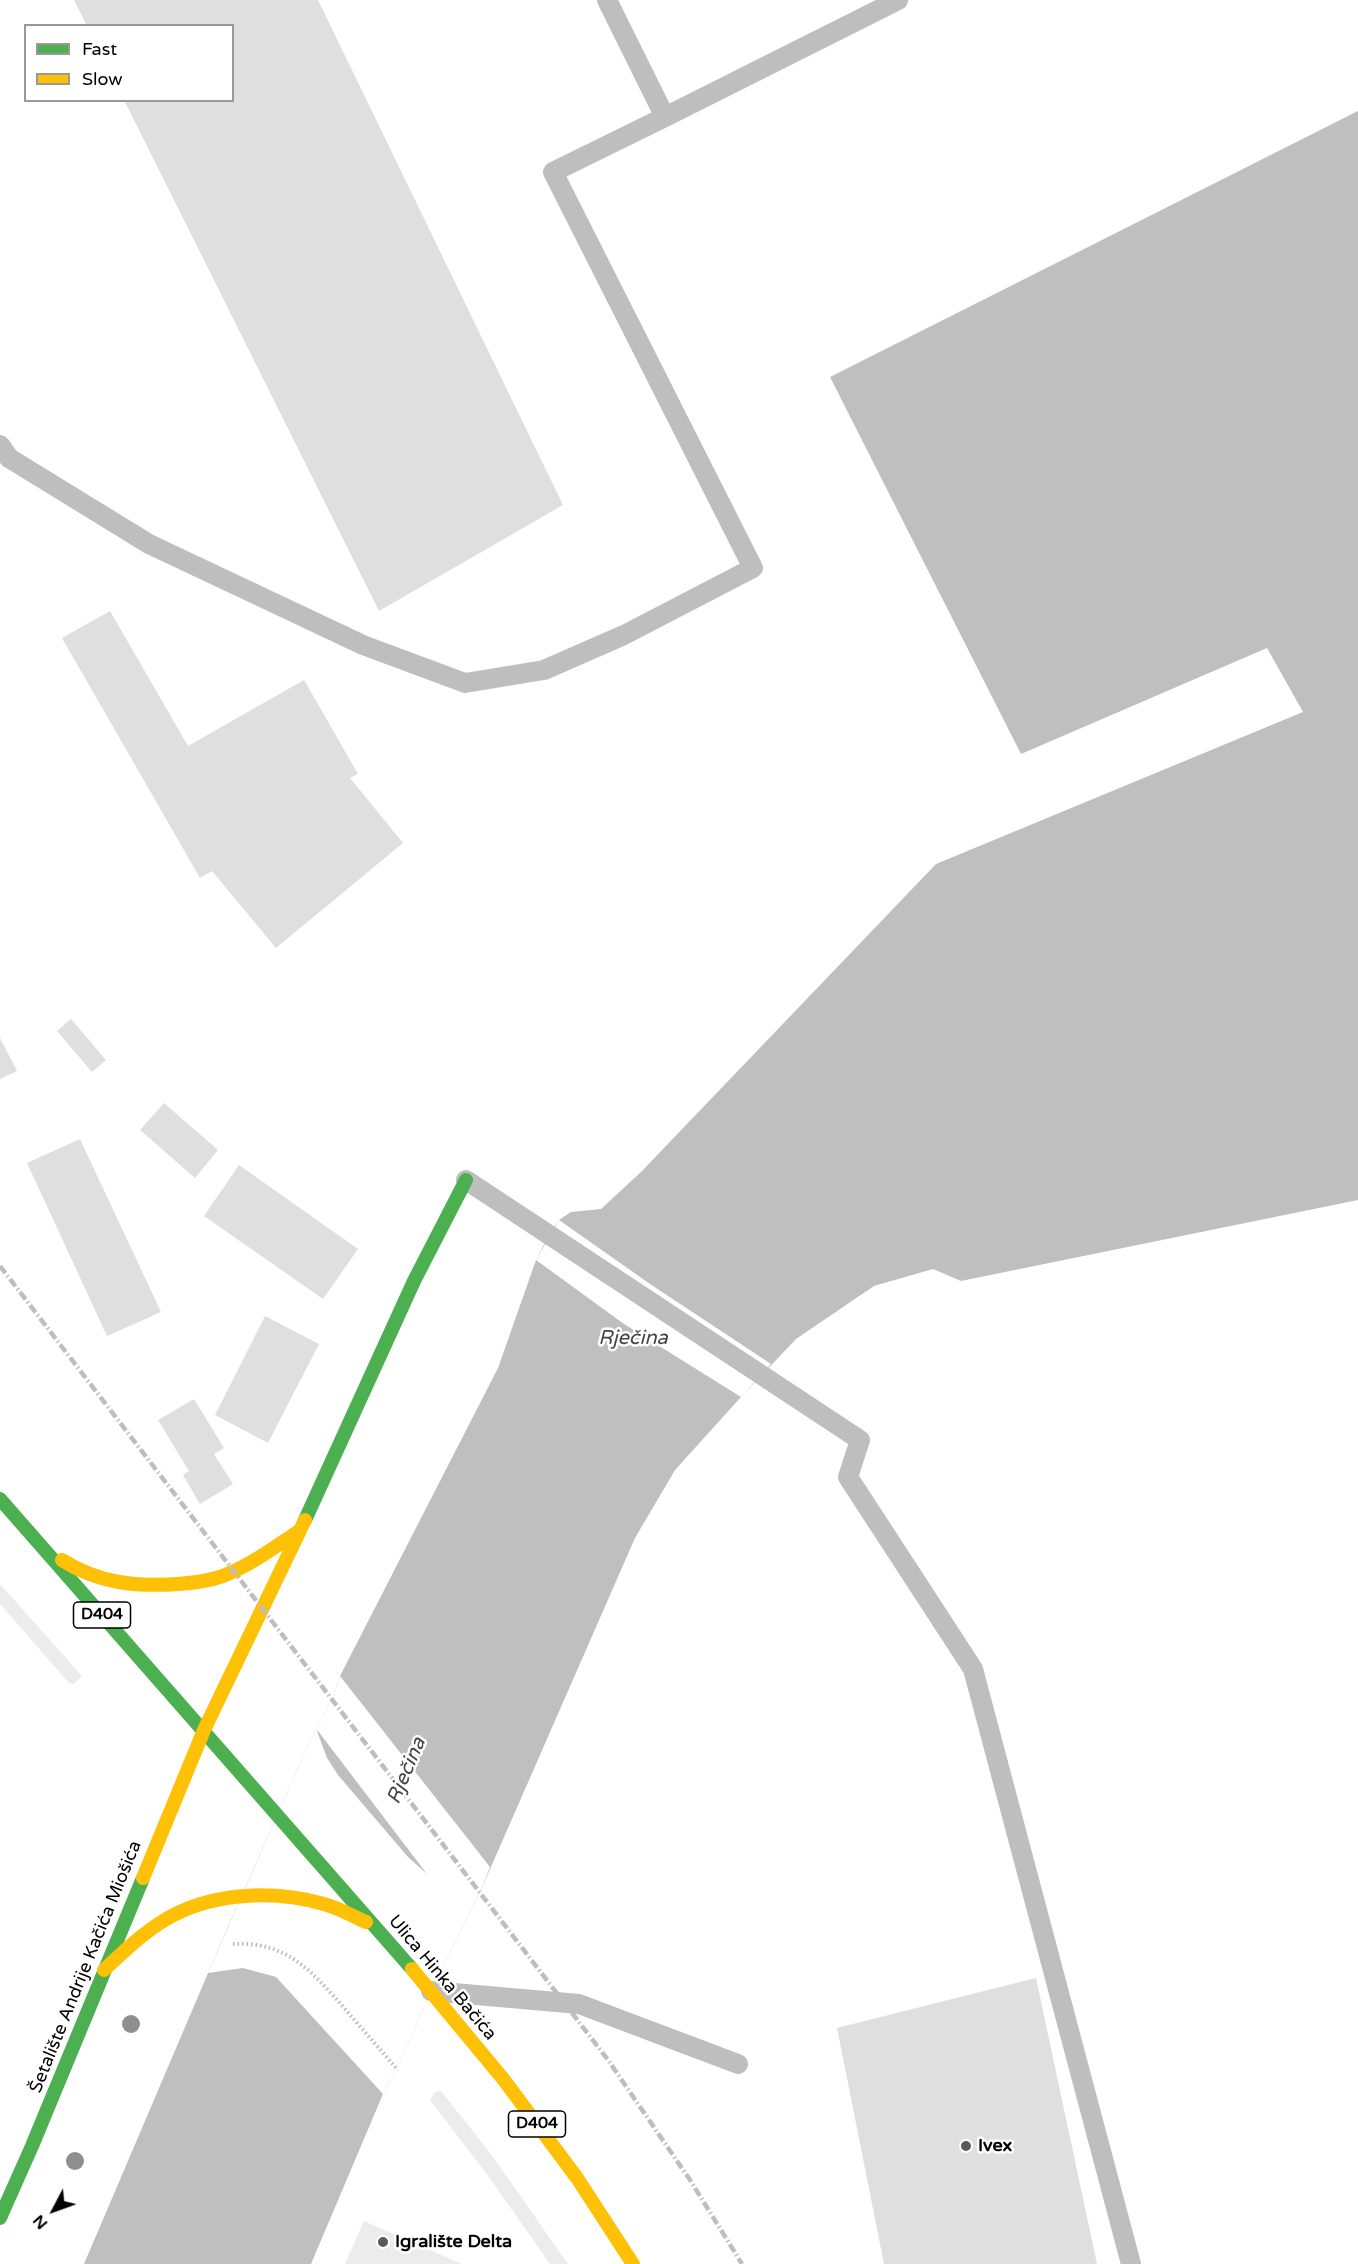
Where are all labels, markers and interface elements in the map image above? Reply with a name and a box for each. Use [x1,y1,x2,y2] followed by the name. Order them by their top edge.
[24,24,234,102] legend
[82,38,117,60] text: Fast
[82,68,123,90] text: Slow
[598,1327,668,1351] water label: Rječina
[74,1602,130,1628] road number: D404
[382,1734,432,1808] water label: Rječina
[25,1838,147,2096] street label: Šetalište Andrije Kačića Miošića
[383,1911,501,2045] street label: Ulica Hinka Bačića
[508,2111,566,2137] road number: D404
[978,2135,1012,2157] place label: Ivex
[959,2139,973,2153] marker: Ivex
[24,2180,84,2240] north arrow
[29,2210,52,2233] text: N
[395,2231,512,2253] place label: Igralište Delta
[376,2235,390,2249] marker: Igralište Delta

